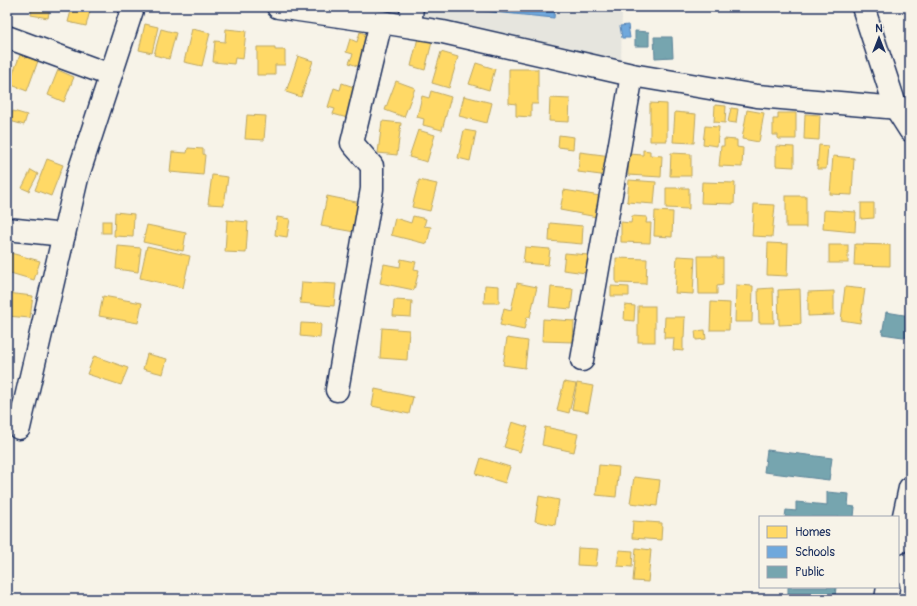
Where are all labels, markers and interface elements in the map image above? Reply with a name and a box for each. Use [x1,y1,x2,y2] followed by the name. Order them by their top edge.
[859,18,899,58] north arrow
[875,22,883,35] text: N
[759,516,899,588] legend
[795,525,831,540] text: Homes
[795,545,835,560] text: Schools
[795,565,825,580] text: Public

